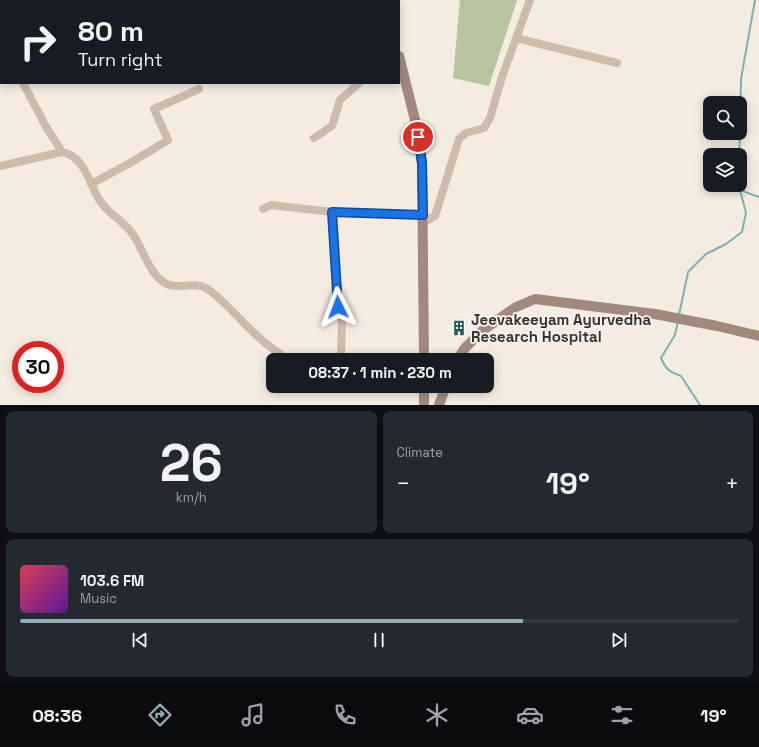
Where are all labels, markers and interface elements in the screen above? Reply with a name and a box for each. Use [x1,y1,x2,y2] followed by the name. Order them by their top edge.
[78,13,144,49] text: 80 m
[12,16,64,68] icon: right
[78,48,162,71] text: Turn right
[703,96,747,192] map controls
[703,96,747,140] button: search
[401,120,435,154] pin
[407,126,429,148] icon: arrive
[703,148,747,192] button: layers
[317,286,359,328] position arrow
[471,310,651,346] place label: Jeevakeeyam Ayurvedha Research Hospital
[450,319,468,337] building icon: Jeevakeeyam Ayurvedha Research Hospital
[12,341,64,393] speed limit sign: 30
[308,363,452,382] text: 08:37 · 1 min · 230 m
[160,430,223,496] text: 26
[397,444,443,461] text: Climate
[546,464,590,503] text: 19°
[397,469,410,497] text: −
[725,469,739,497] text: +
[176,489,207,506] text: km/h
[80,571,144,590] text: 103.6 FM
[80,590,117,607] text: Music
[129,629,151,651] icon: previous
[368,629,390,651] icon: pause
[608,629,630,651] icon: next
[146,701,174,729] icon: directions
[239,701,267,729] icon: music
[331,701,359,729] icon: phone
[423,701,451,729] icon: climate
[516,701,544,729] icon: car
[608,701,636,729] icon: filters
[32,704,82,727] text: 08:36
[700,704,727,727] text: 19°

